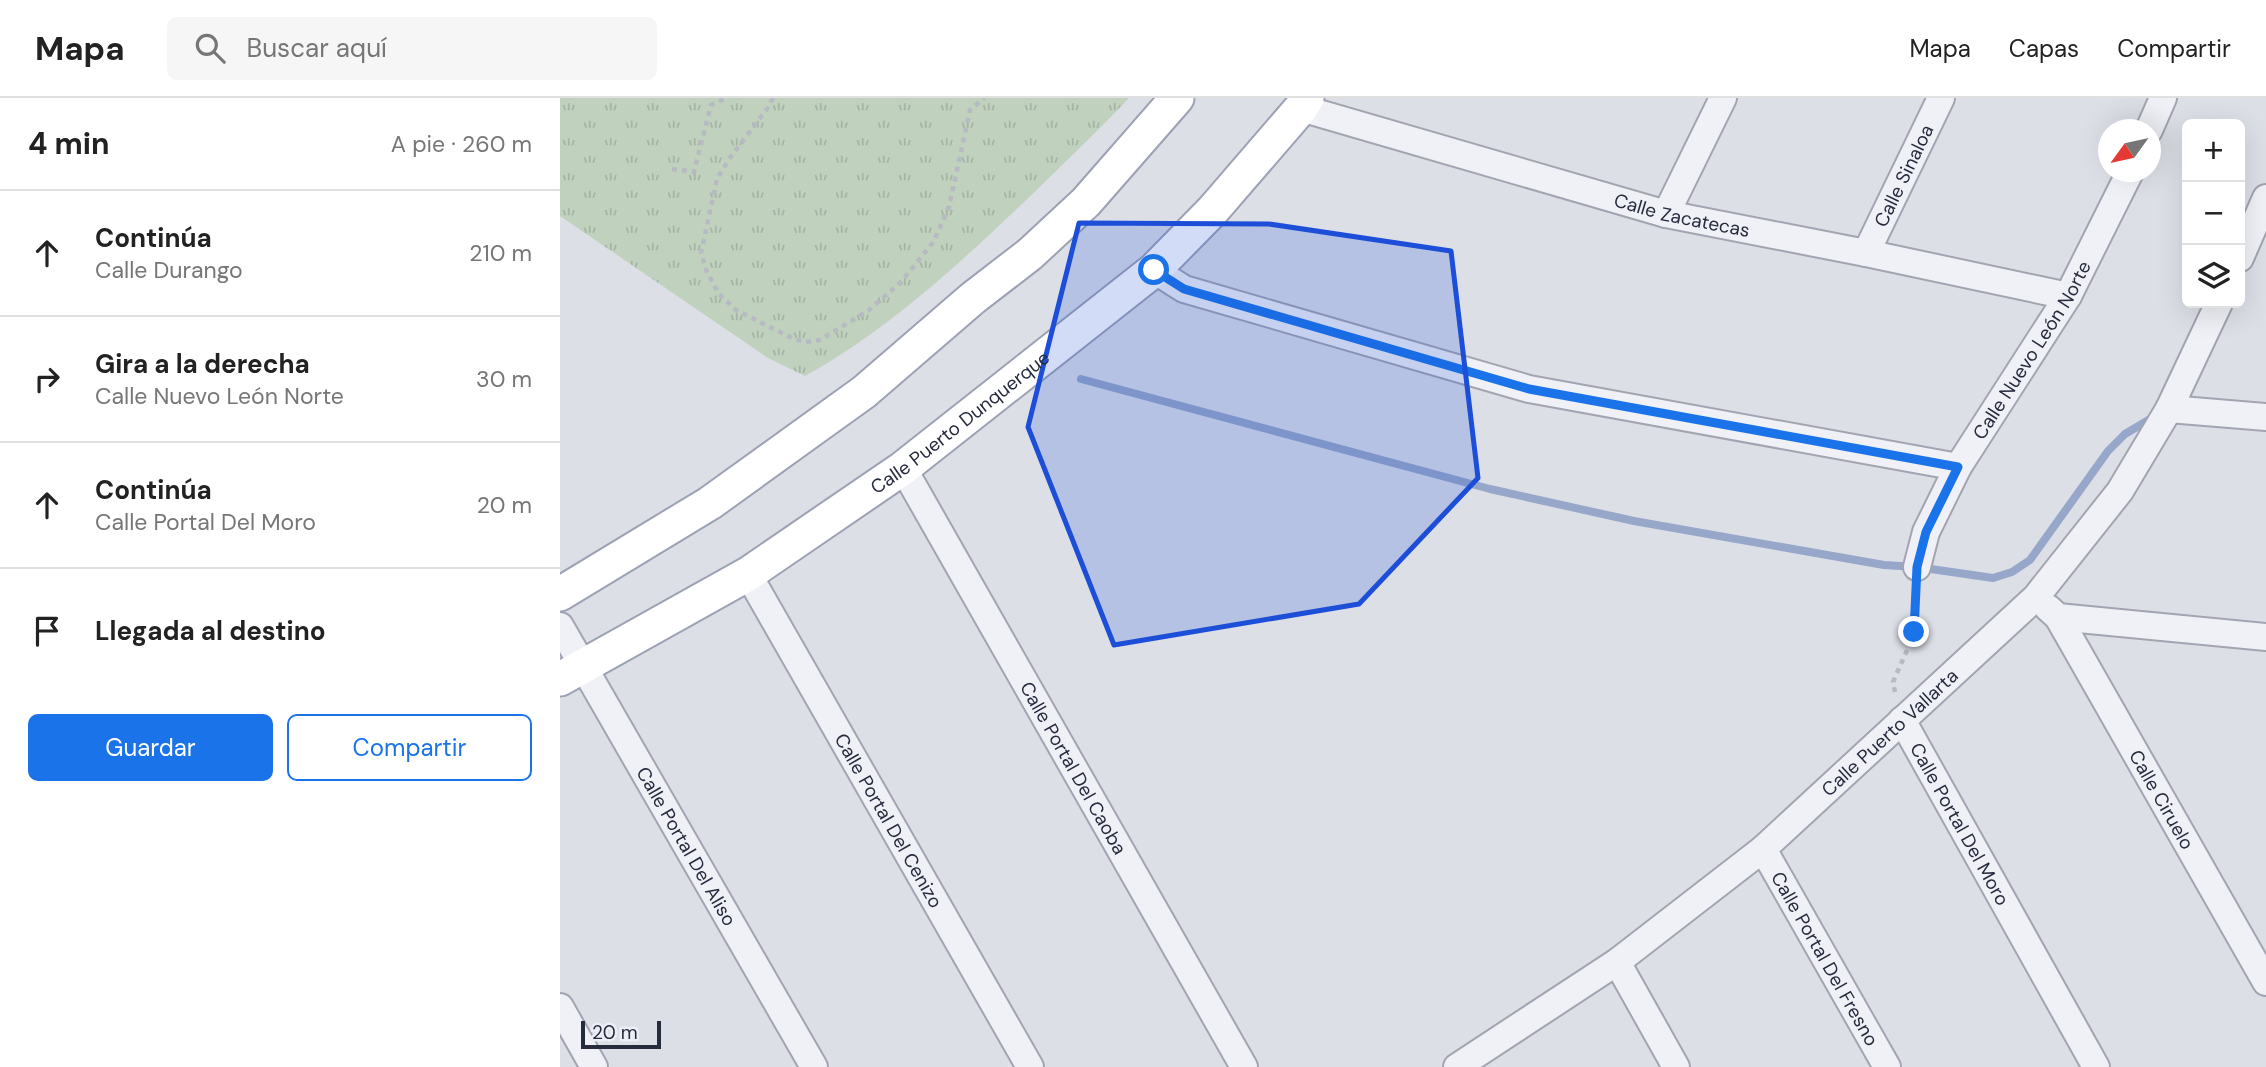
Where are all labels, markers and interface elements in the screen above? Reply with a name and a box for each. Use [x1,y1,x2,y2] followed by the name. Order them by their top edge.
[167,17,657,80] search box
[35,27,125,70] text: Mapa
[191,29,229,67] icon: search
[247,31,387,65] text: Buscar aquí
[1909,33,1971,64] text: Mapa
[2009,33,2079,64] text: Capas
[2117,33,2231,64] text: Compartir
[2098,119,2161,182] north arrow
[2182,119,2245,308] map controls
[2182,119,2245,182] button: +
[1868,120,1939,231] street label: Calle Sinaloa
[28,124,110,163] text: 4 min
[391,129,532,159] text: A pie · 260 m
[2182,182,2245,245] button: −
[1611,188,1752,243] street label: Calle Zacatecas
[95,221,212,255] text: Continúa
[28,234,66,272] icon: ahead
[469,238,532,268] text: 210 m
[2182,245,2245,308] button: layers
[1138,254,1169,285] route start
[95,255,243,285] text: Calle Durango
[1967,257,2097,444] street label: Calle Nuevo León Norte
[865,345,1055,500] street label: Calle Puerto Dunquerque
[95,347,310,381] text: Gira a la derecha
[28,360,66,398] icon: right
[476,364,532,394] text: 30 m
[95,381,344,411] text: Calle Nuevo León Norte
[95,473,212,507] text: Continúa
[28,486,66,524] icon: ahead
[477,490,532,520] text: 20 m
[95,507,316,537] text: Calle Portal Del Moro
[28,612,66,650] icon: arrive
[95,614,326,648] text: Llegada al destino
[1898,616,1929,647] route end
[1816,663,1963,802] street label: Calle Puerto Vallarta
[1014,677,1132,859] street label: Calle Portal Del Caoba
[28,714,273,781] button: Guardar
[287,714,532,781] button: Compartir
[829,729,948,913] street label: Calle Portal Del Cenizo
[1904,738,2015,910] street label: Calle Portal Del Moro
[2123,745,2200,854] street label: Calle Ciruelo
[631,762,742,930] street label: Calle Portal Del Aliso
[1765,867,1884,1050] street label: Calle Portal Del Fresno
[581,1018,662,1050] scale bar
[592,1020,638,1045] text: 20 m

